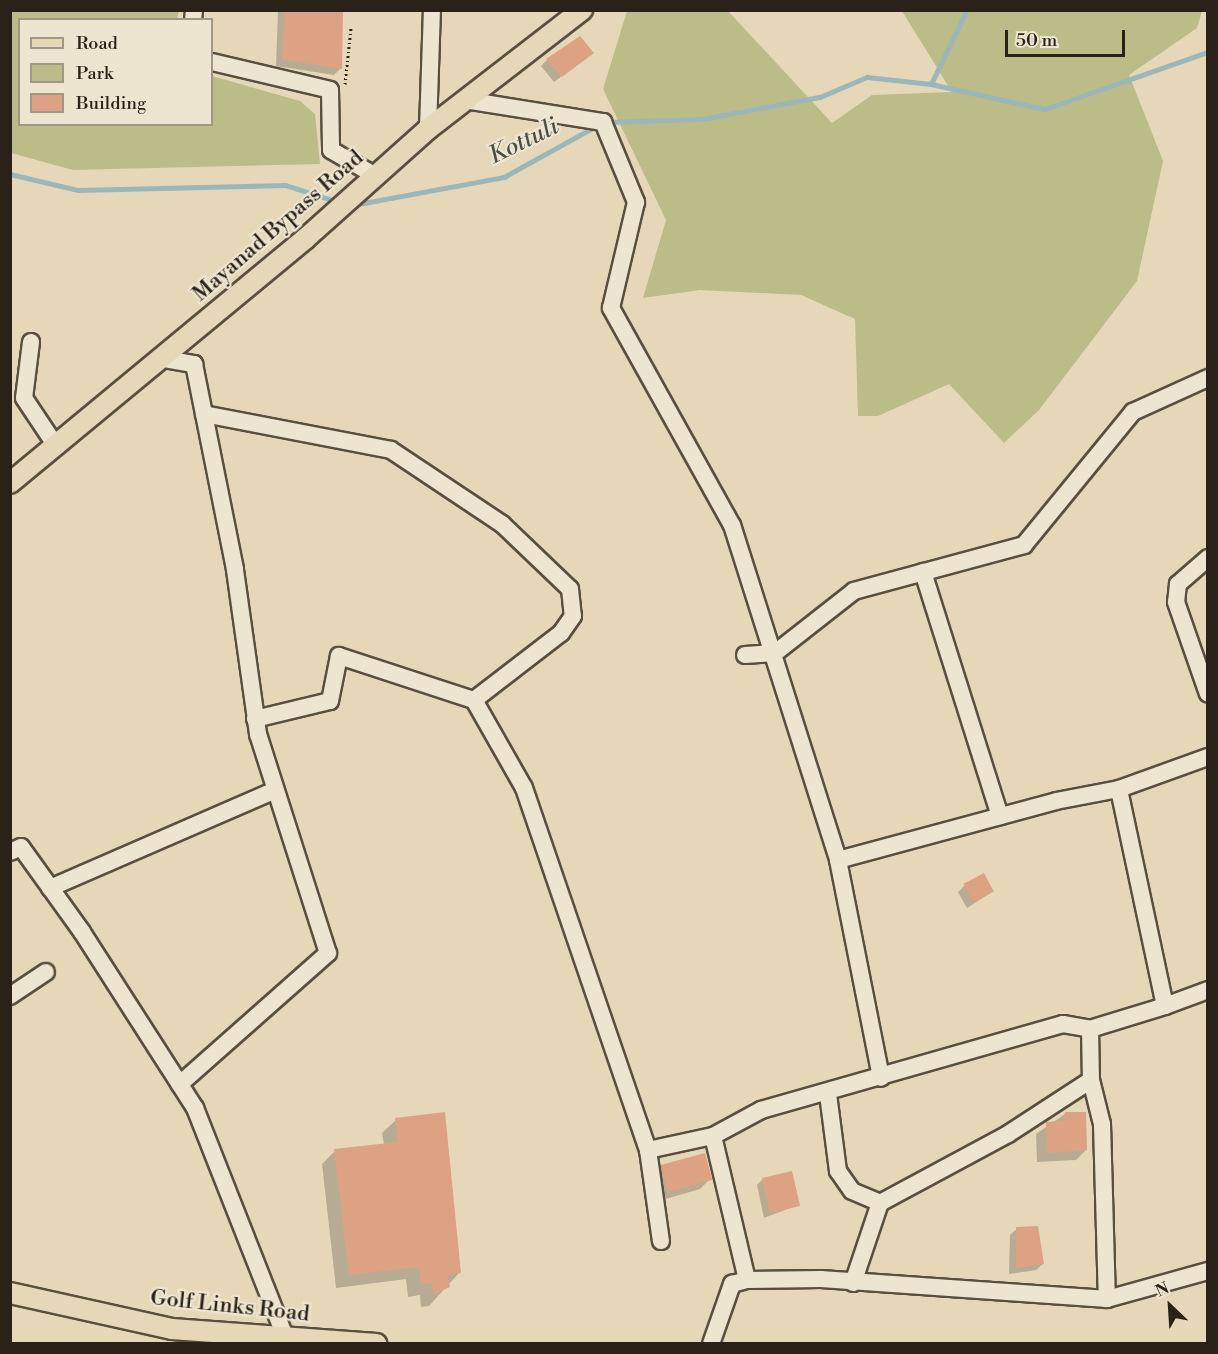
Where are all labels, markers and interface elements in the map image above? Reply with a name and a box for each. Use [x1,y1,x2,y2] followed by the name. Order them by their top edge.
[18,18,213,126] legend
[1008,18,1128,56] scale bar
[1016,29,1057,52] text: 50 m
[76,32,118,55] text: Road
[76,62,113,85] text: Park
[76,92,146,115] text: Building
[484,113,564,171] water label: Kottuli
[187,145,369,307] street label: Mayanad Bypass Road
[1140,1276,1200,1336] north arrow
[1152,1278,1172,1301] text: N
[149,1285,311,1327] street label: Golf Links Road

